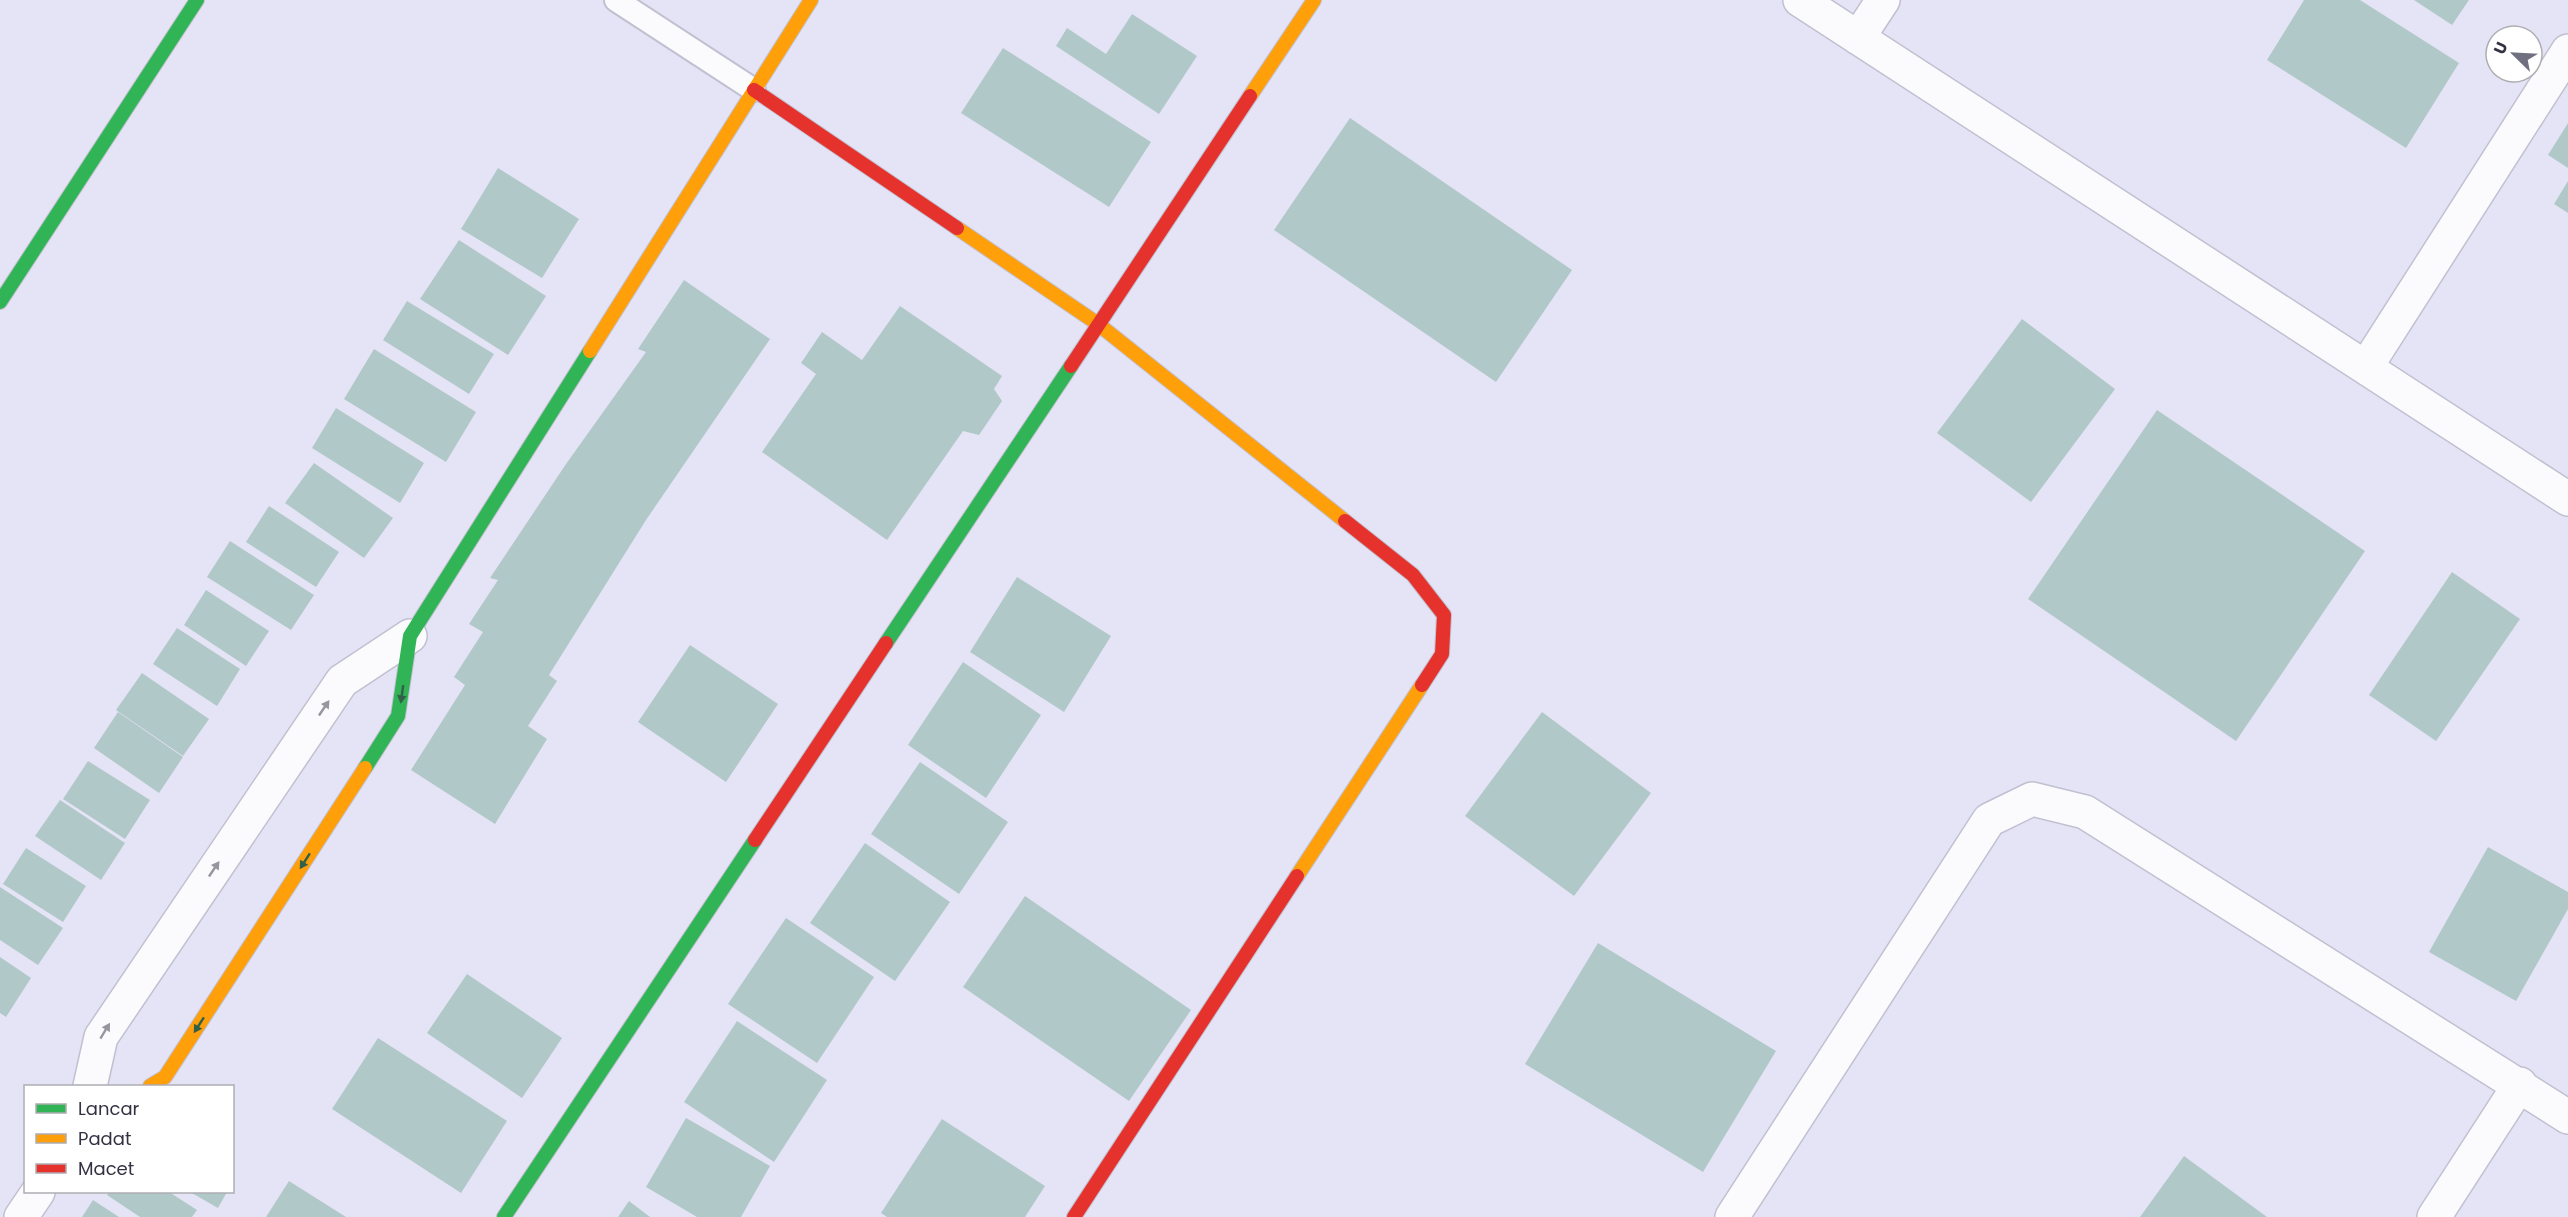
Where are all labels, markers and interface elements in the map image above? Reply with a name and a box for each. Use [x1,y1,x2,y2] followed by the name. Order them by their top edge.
[2484,24,2544,84] north arrow
[2488,38,2514,58] text: U
[397,684,406,703] one-way arrow
[318,699,329,716] one-way arrow
[300,853,311,869] one-way arrow
[208,861,219,877] one-way arrow
[194,1017,205,1033] one-way arrow
[100,1023,111,1039] one-way arrow
[24,1085,234,1193] legend
[78,1096,140,1121] text: Lancar
[78,1126,131,1151] text: Padat
[78,1156,134,1181] text: Macet

